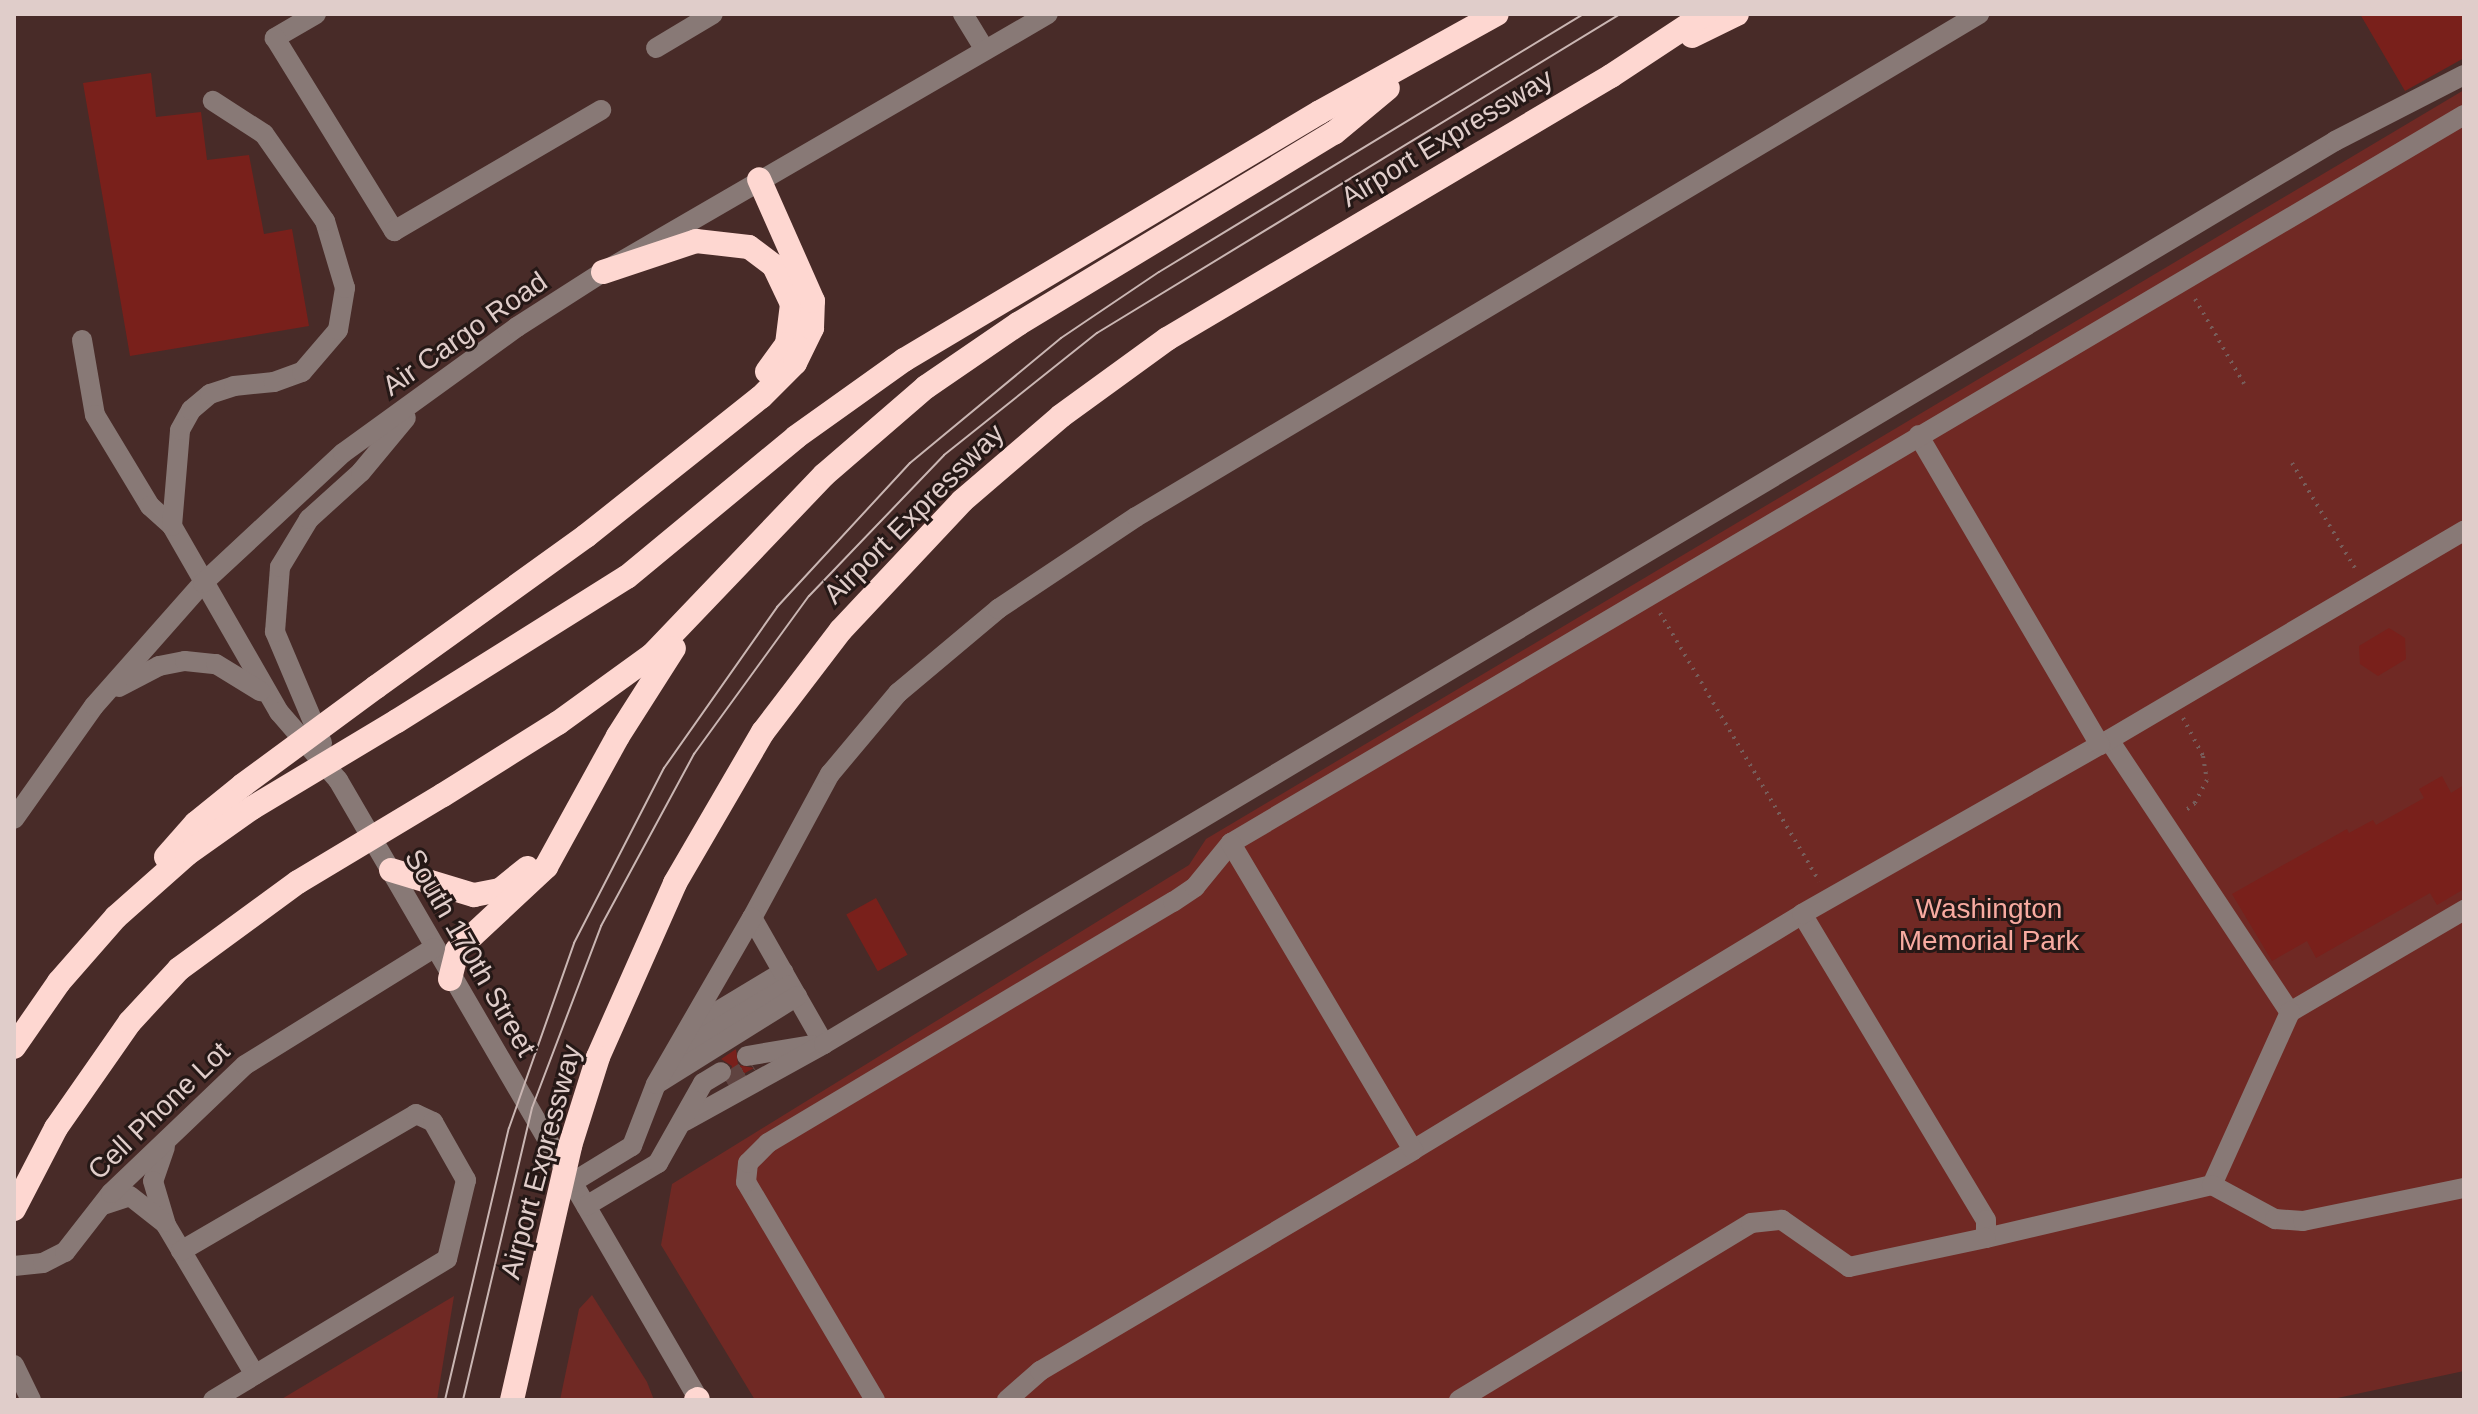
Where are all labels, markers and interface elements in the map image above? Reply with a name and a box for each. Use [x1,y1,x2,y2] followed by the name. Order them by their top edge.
[1335,61,1559,215] street label: Airport Expressway
[376,265,554,403] street label: Air Cargo Road
[817,417,1011,611] street label: Airport Expressway
[397,843,543,1063] street label: South 170th Street
[1899,892,2079,958] park label: Washington Memorial Park
[81,1035,237,1187] street label: Cell Phone Lot
[494,1041,588,1283] street label: Airport Expressway

